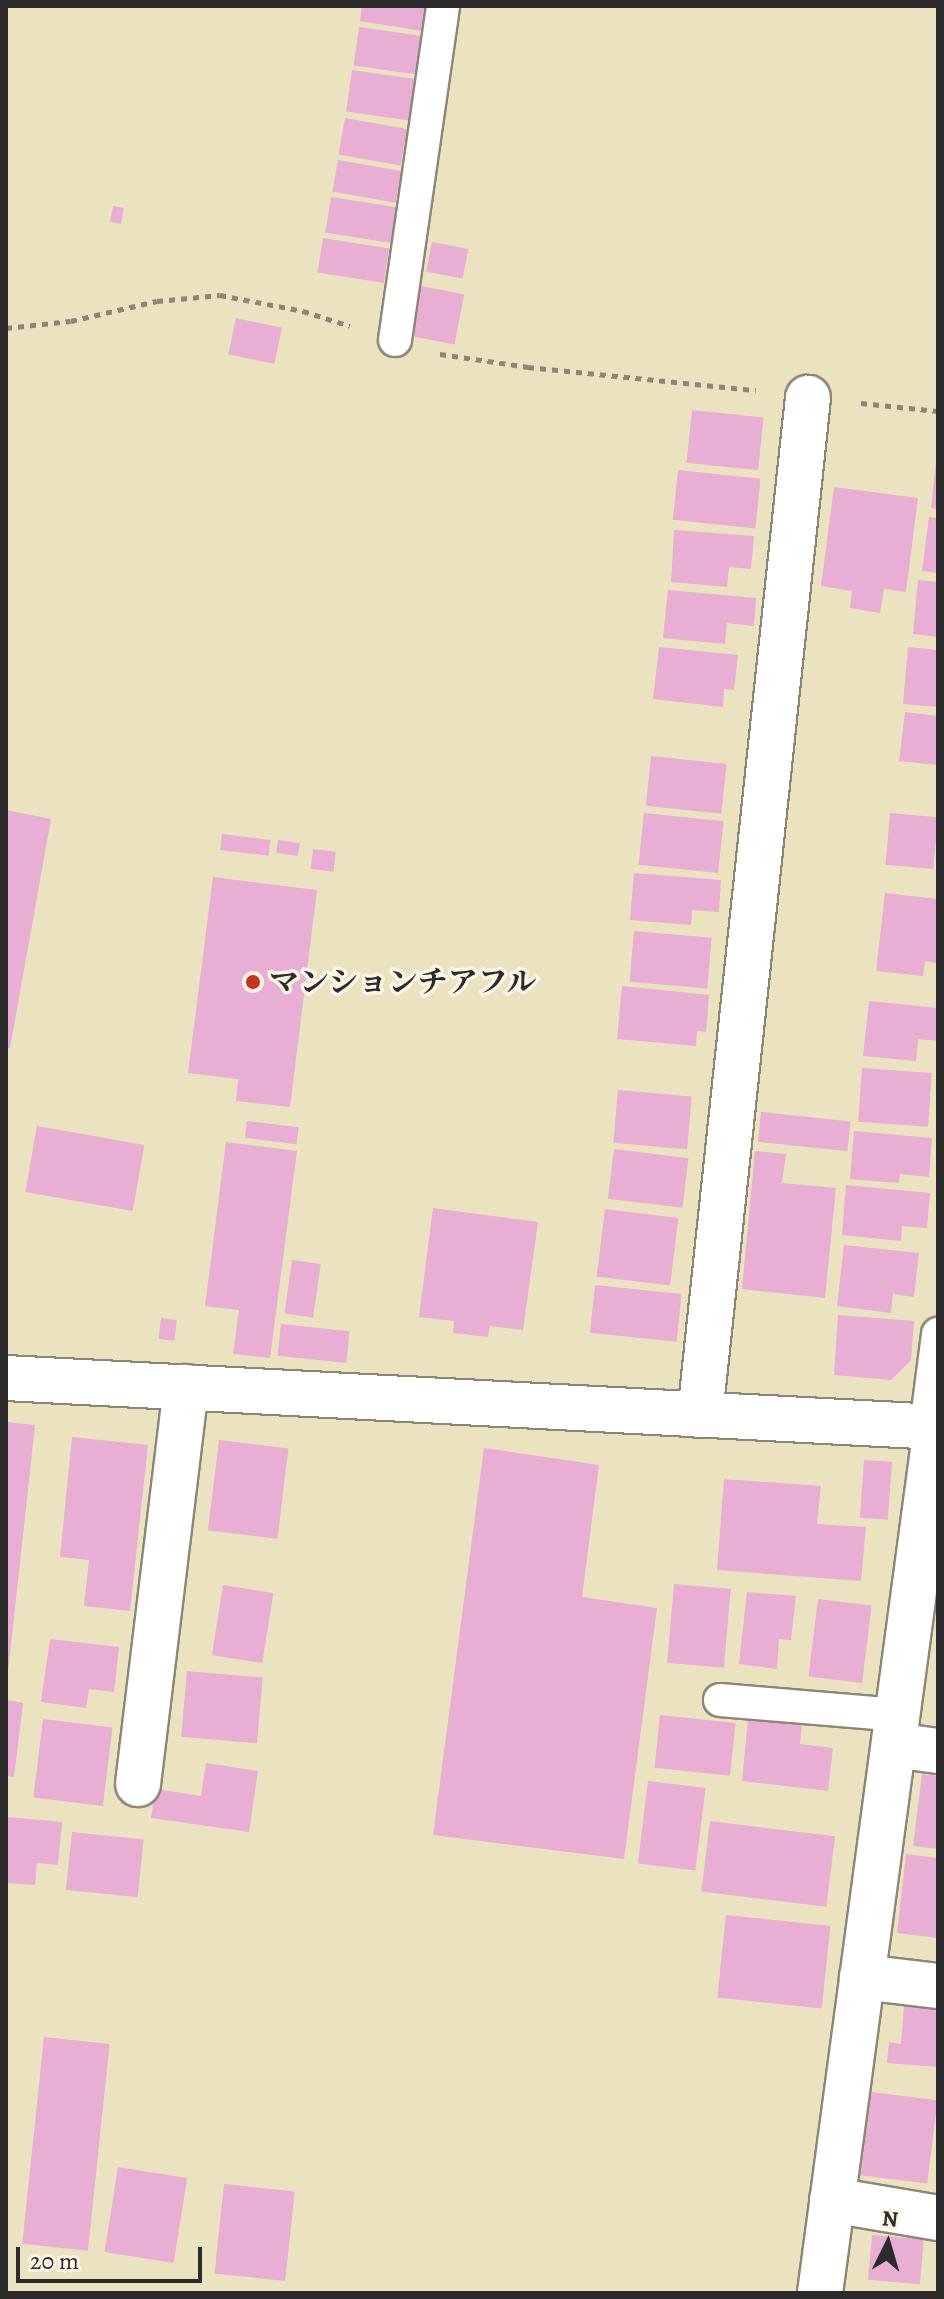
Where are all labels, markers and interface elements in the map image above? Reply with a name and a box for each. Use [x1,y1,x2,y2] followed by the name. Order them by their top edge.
[269,964,539,1000] place label: マンションチアフル
[244,973,262,991] marker: マンションチアフル
[848,2203,928,2283] north arrow
[881,2203,899,2235] text: N
[20,2231,206,2281] scale bar
[30,2245,79,2277] text: 20 m

